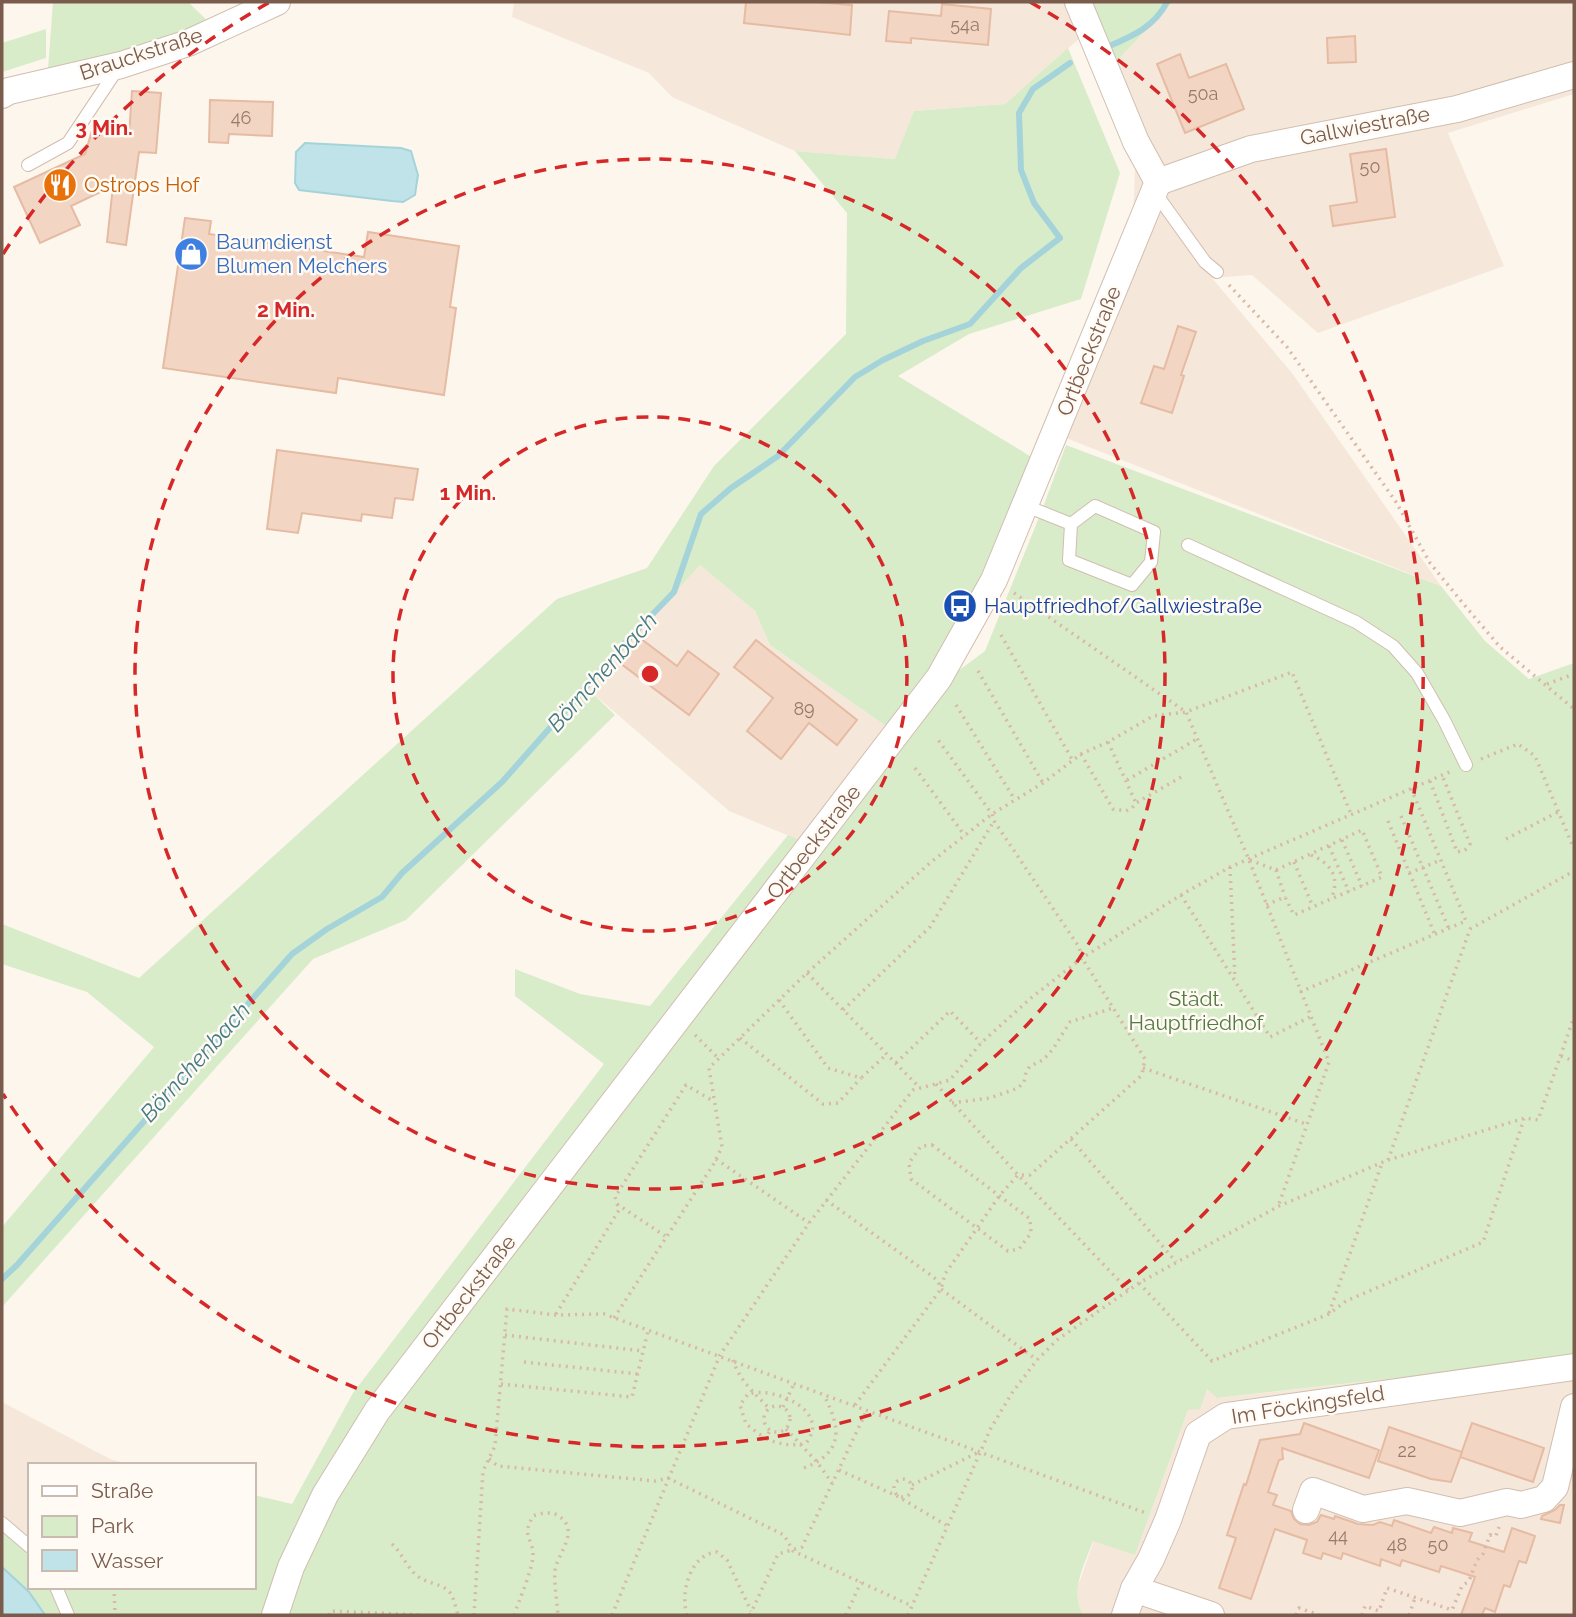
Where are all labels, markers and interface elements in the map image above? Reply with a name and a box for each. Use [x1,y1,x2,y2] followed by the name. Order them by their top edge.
[950,14,980,35] house number: 54a
[76,22,205,85] street label: Brauckstraße
[1188,83,1218,104] house number: 50a
[1298,101,1432,150] street label: Gallwiestraße
[231,107,251,128] house number: 46
[75,115,133,140] text: 3 Min.
[1360,156,1380,177] house number: 50
[41,166,79,204] restaurant icon: Ostrops Hof
[84,172,201,197] place label: Ostrops Hof
[216,229,387,278] place label: Baumdienst Blumen Melchers
[172,235,210,273] shop icon: Baumdienst Blumen Melchers
[1051,282,1126,419] street label: Ortbeckstraße
[257,297,315,322] text: 2 Min.
[440,480,496,505] text: 1 Min.
[941,587,979,625] bus stop icon: Hauptfriedhof/Gallwiestraße
[984,593,1262,618] place label: Hauptfriedhof/Gallwiestraße
[541,606,662,737] water label: Börnchenbach
[638,662,662,686] centre of rings
[793,698,815,719] house number: 89
[761,780,866,904] street label: Ortbeckstraße
[1129,986,1265,1035] park label: Städt. Hauptfriedhof
[134,996,255,1127] water label: Börnchenbach
[416,1230,521,1354] street label: Ortbeckstraße
[1230,1380,1386,1429] street label: Im Föckingsfeld
[1398,1440,1416,1461] house number: 22
[28,1463,256,1589] legend
[91,1478,153,1503] text: Straße
[91,1513,134,1538] text: Park
[1328,1525,1348,1546] house number: 44
[1387,1534,1407,1555] house number: 48
[1428,1534,1448,1555] house number: 50
[91,1548,164,1573] text: Wasser

